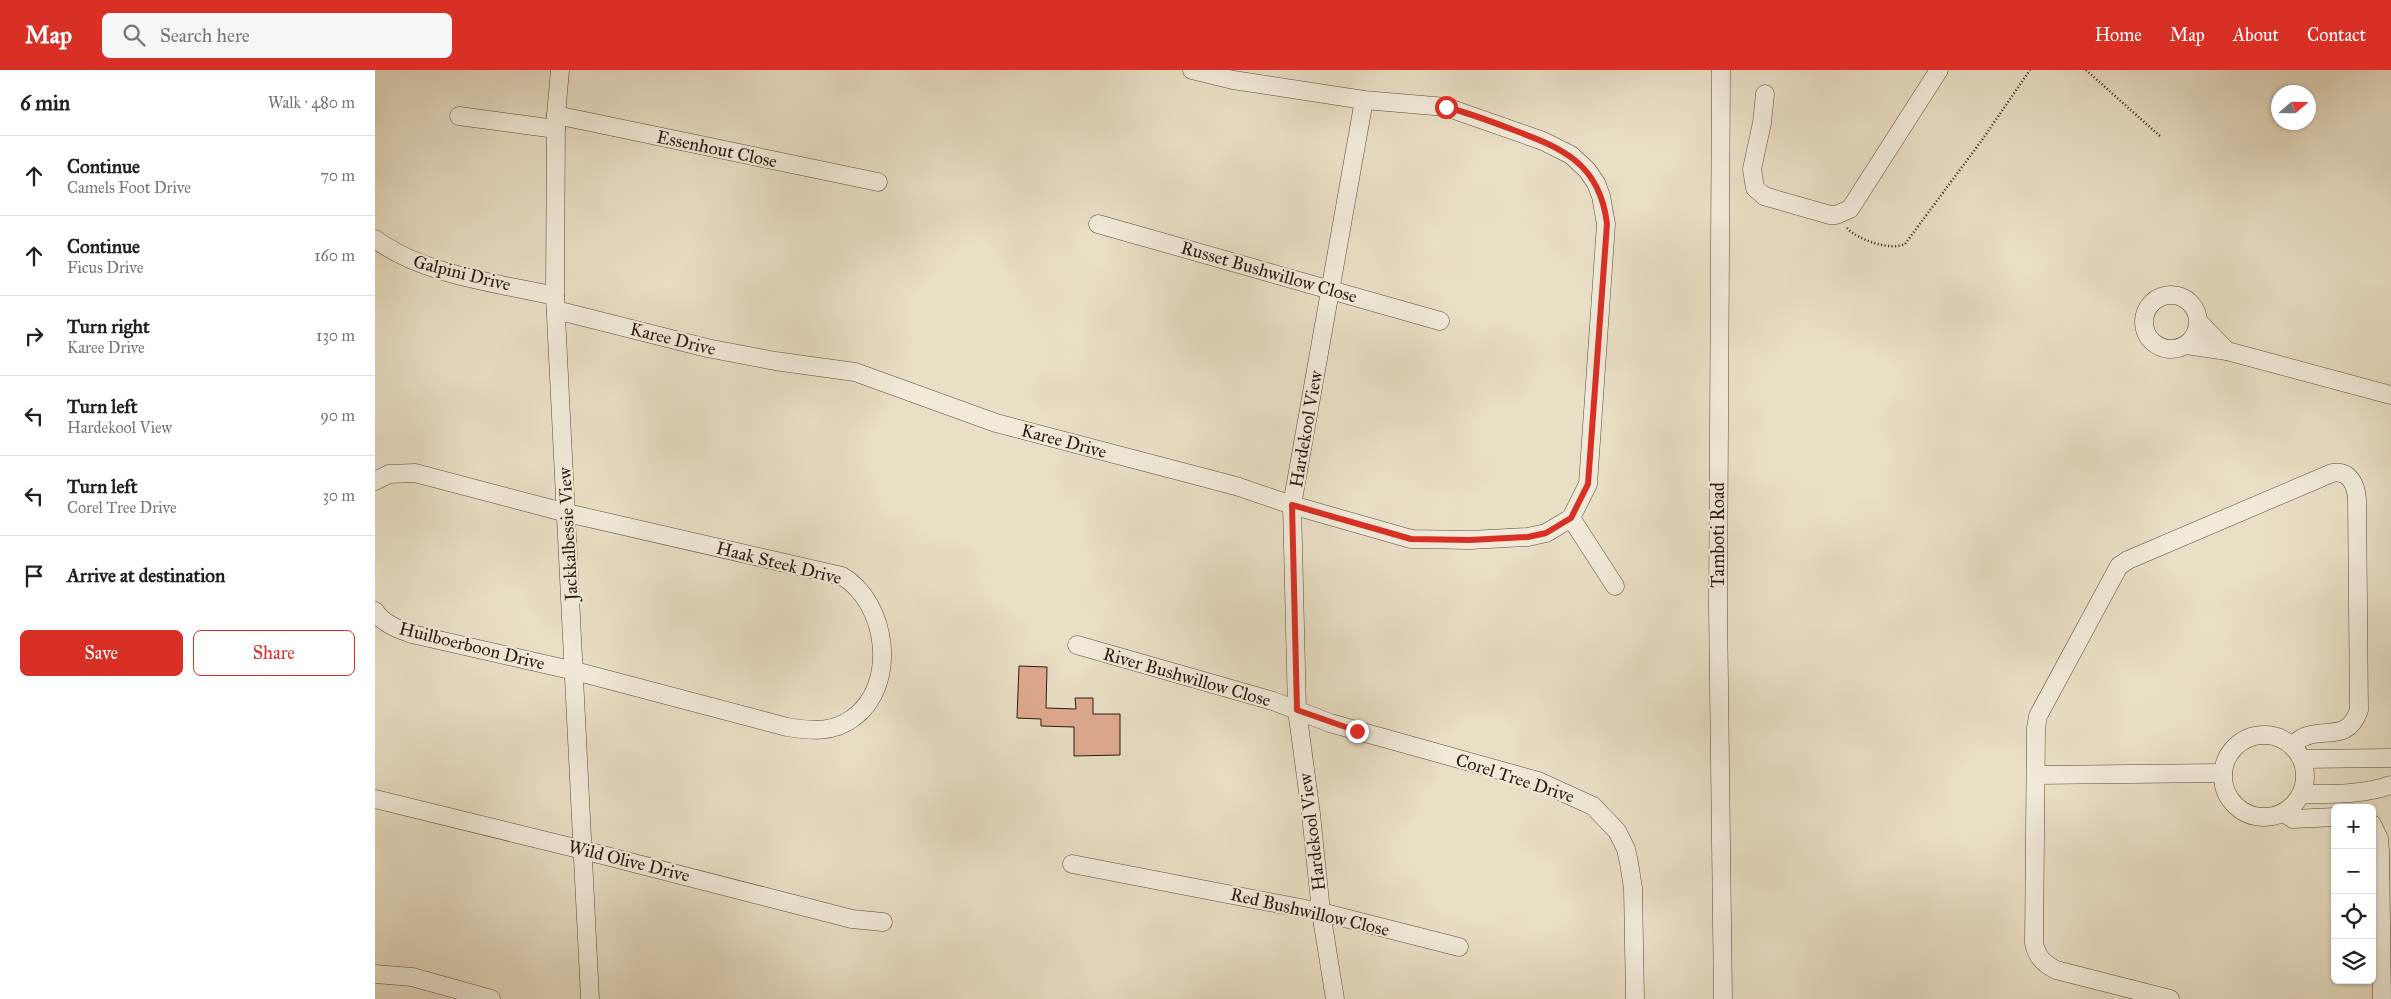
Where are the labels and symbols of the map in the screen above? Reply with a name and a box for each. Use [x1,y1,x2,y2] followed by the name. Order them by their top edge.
[2271,85,2316,130] north arrow
[1435,96,1458,119] route start
[655,125,779,173] street label: Essenhout Close
[1178,236,1360,308] street label: Russet Bushwillow Close
[411,250,513,296] street label: Galpini Drive
[628,318,718,360] street label: Karee Drive
[1285,369,1327,489] street label: Hardekool View
[1019,419,1109,463] street label: Karee Drive
[554,467,584,603] street label: Jackkalbessie View
[1707,482,1729,588] street label: Tamboti Road
[714,537,844,589] street label: Haak Steek Drive
[397,617,547,675] street label: Huilboerboon Drive
[1101,643,1273,711] street label: River Bushwillow Close
[1346,720,1369,743] route end
[1453,748,1577,808] street label: Corel Tree Drive
[1294,772,1330,892] street label: Hardekool View
[566,835,692,887] street label: Wild Olive Drive
[1228,883,1392,941] street label: Red Bushwillow Close

